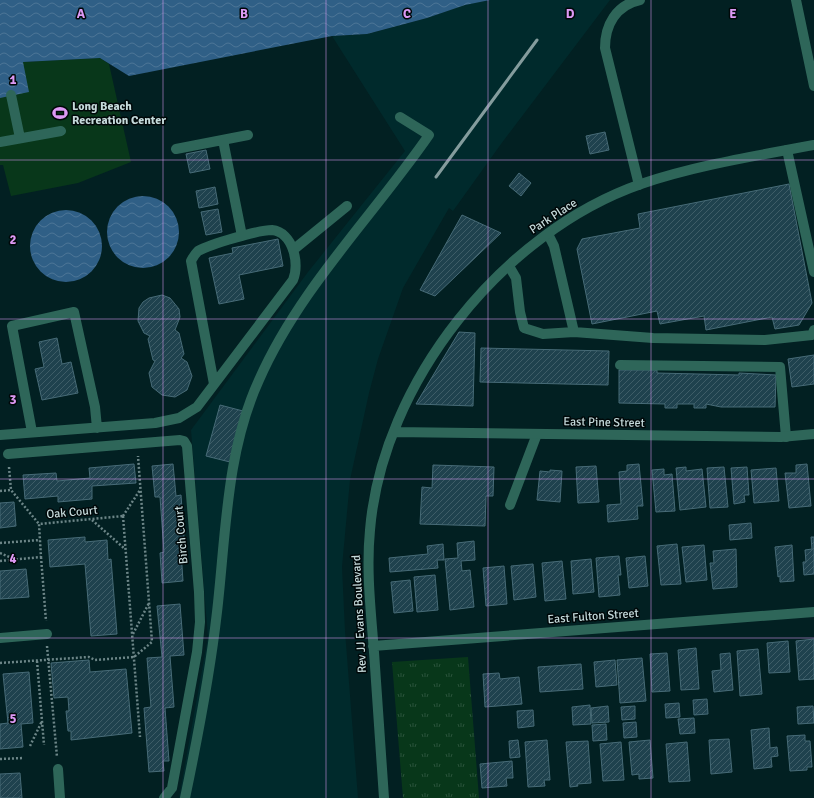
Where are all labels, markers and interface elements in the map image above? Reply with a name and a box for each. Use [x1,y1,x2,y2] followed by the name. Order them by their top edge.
[77,6,86,22] text: A
[240,6,248,22] text: B
[403,6,411,22] text: C
[566,6,575,22] text: D
[729,6,737,22] text: E
[9,72,17,88] text: 1
[72,99,166,128] place label: Long Beach Recreation Center
[51,104,69,122] sports icon: Long Beach Recreation Center
[527,196,580,237] street label: Park Place
[9,232,17,248] text: 2
[9,392,17,408] text: 3
[563,414,645,431] street label: East Pine Street
[46,503,98,522] street label: Oak Court
[171,505,192,565] street label: Birch Court
[9,551,17,567] text: 4
[349,555,370,673] street label: Rev JJ Evans Boulevard
[547,606,639,627] street label: East Fulton Street
[9,711,17,727] text: 5

